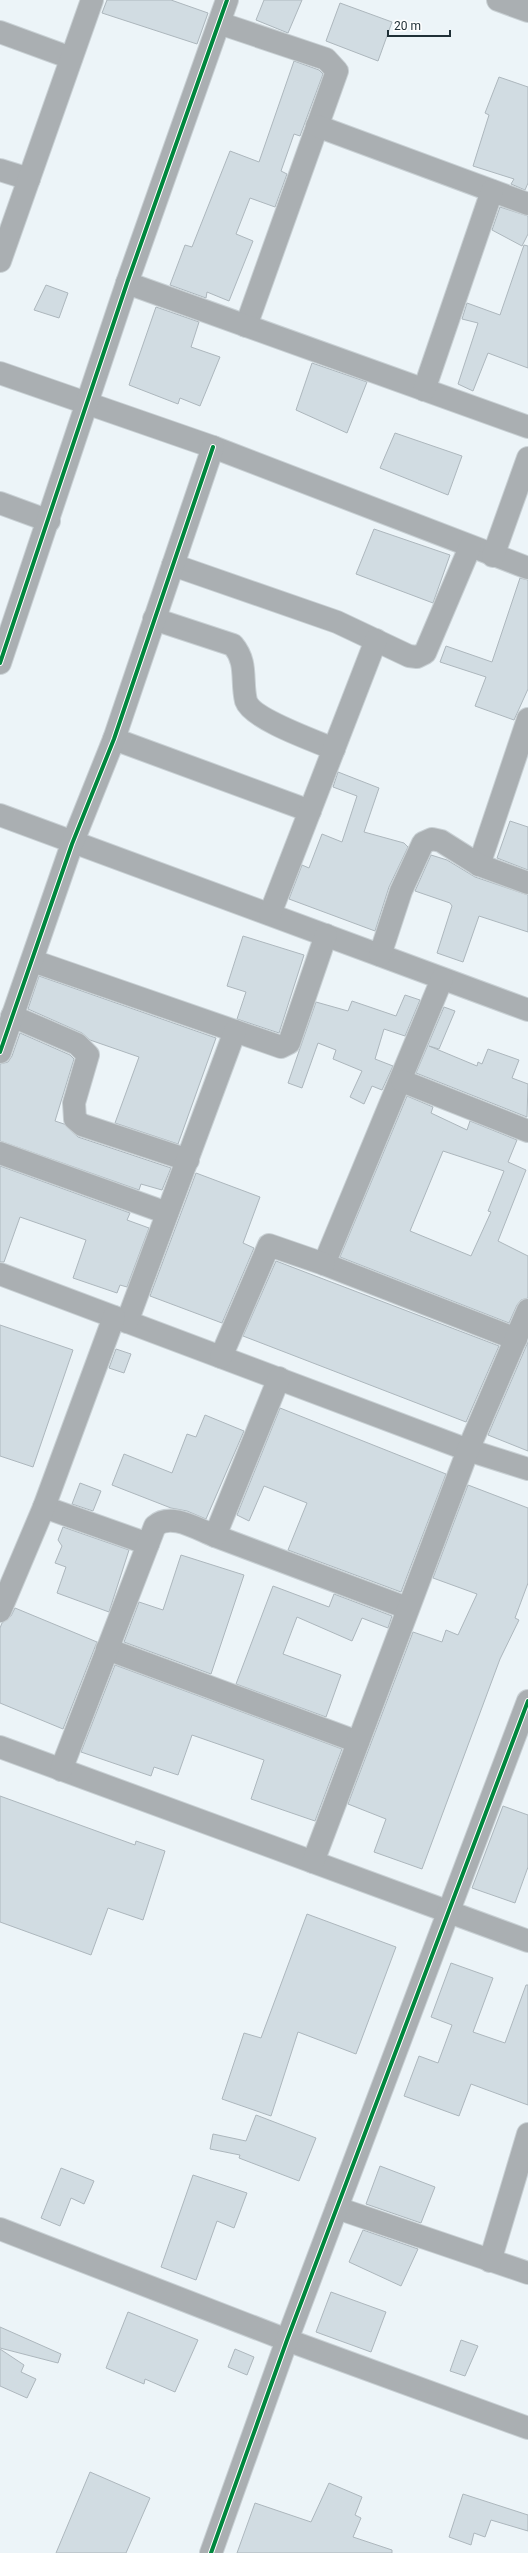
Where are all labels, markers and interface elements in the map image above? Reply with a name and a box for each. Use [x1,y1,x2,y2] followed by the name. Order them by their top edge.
[388,12,450,38] scale bar
[394,19,421,33] text: 20 m

